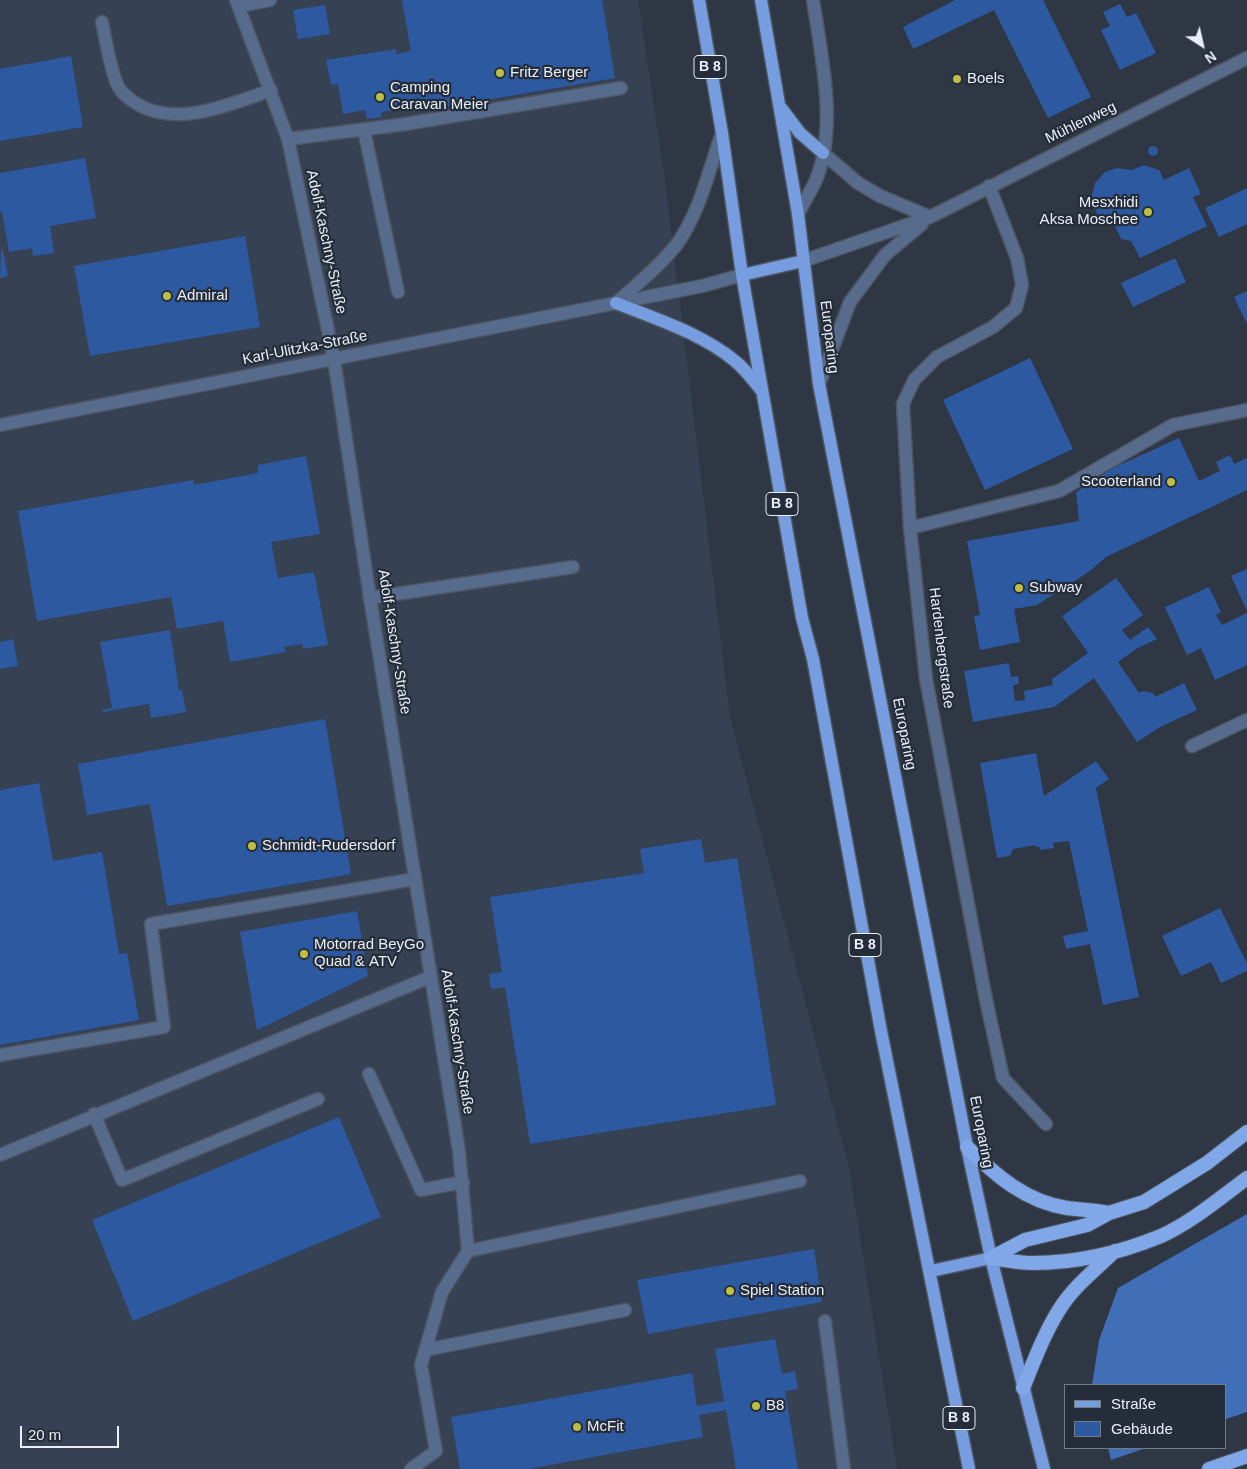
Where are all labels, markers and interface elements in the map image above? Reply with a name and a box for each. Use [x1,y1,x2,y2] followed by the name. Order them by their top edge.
[1177,20,1227,70] north arrow
[1202,48,1219,67] text: N
[694,56,726,78] road number: B 8
[510,64,588,82] place label: Fritz Berger
[494,67,506,79] marker: Fritz Berger
[967,70,1005,88] place label: Boels
[951,73,963,85] marker: Boels
[390,79,488,114] place label: Camping Caravan Meier
[374,91,386,103] marker: Camping Caravan Meier
[1043,98,1119,148] street label: Mühlenweg
[302,168,350,316] street label: Adolf-Kaschny-Straße
[1040,194,1138,229] place label: Mesxhidi Aksa Moschee
[1142,206,1154,218] marker: Mesxhidi Aksa Moschee
[177,287,228,305] place label: Admiral
[161,290,173,302] marker: Admiral
[816,299,842,375] street label: Europaring
[241,327,369,369] street label: Karl-Ulitzka-Straße
[1081,473,1161,491] place label: Scooterland
[1165,476,1177,488] marker: Scooterland
[766,492,798,516] road number: B 8
[374,568,414,716] street label: Adolf-Kaschny-Straße
[1029,579,1082,597] place label: Subway
[1013,582,1025,594] marker: Subway
[925,586,957,710] street label: Hardenbergstraße
[888,696,920,772] street label: Europaring
[262,837,395,855] place label: Schmidt-Rudersdorf
[246,840,258,852] marker: Schmidt-Rudersdorf
[849,934,881,956] road number: B 8
[314,936,424,971] place label: Motorrad BeyGo Quad & ATV
[298,948,310,960] marker: Motorrad BeyGo Quad & ATV
[437,968,477,1116] street label: Adolf-Kaschny-Straße
[965,1094,997,1170] street label: Europaring
[740,1282,824,1300] place label: Spiel Station
[724,1285,736,1297] marker: Spiel Station
[1064,1384,1227,1449] legend
[1111,1395,1156,1412] text: Straße
[766,1397,784,1415] place label: B8
[750,1400,762,1412] marker: B8
[943,1406,975,1430] road number: B 8
[22,1416,121,1448] scale bar
[587,1418,624,1436] place label: McFit
[1111,1420,1173,1437] text: Gebäude
[571,1421,583,1433] marker: McFit
[28,1426,61,1443] text: 20 m

